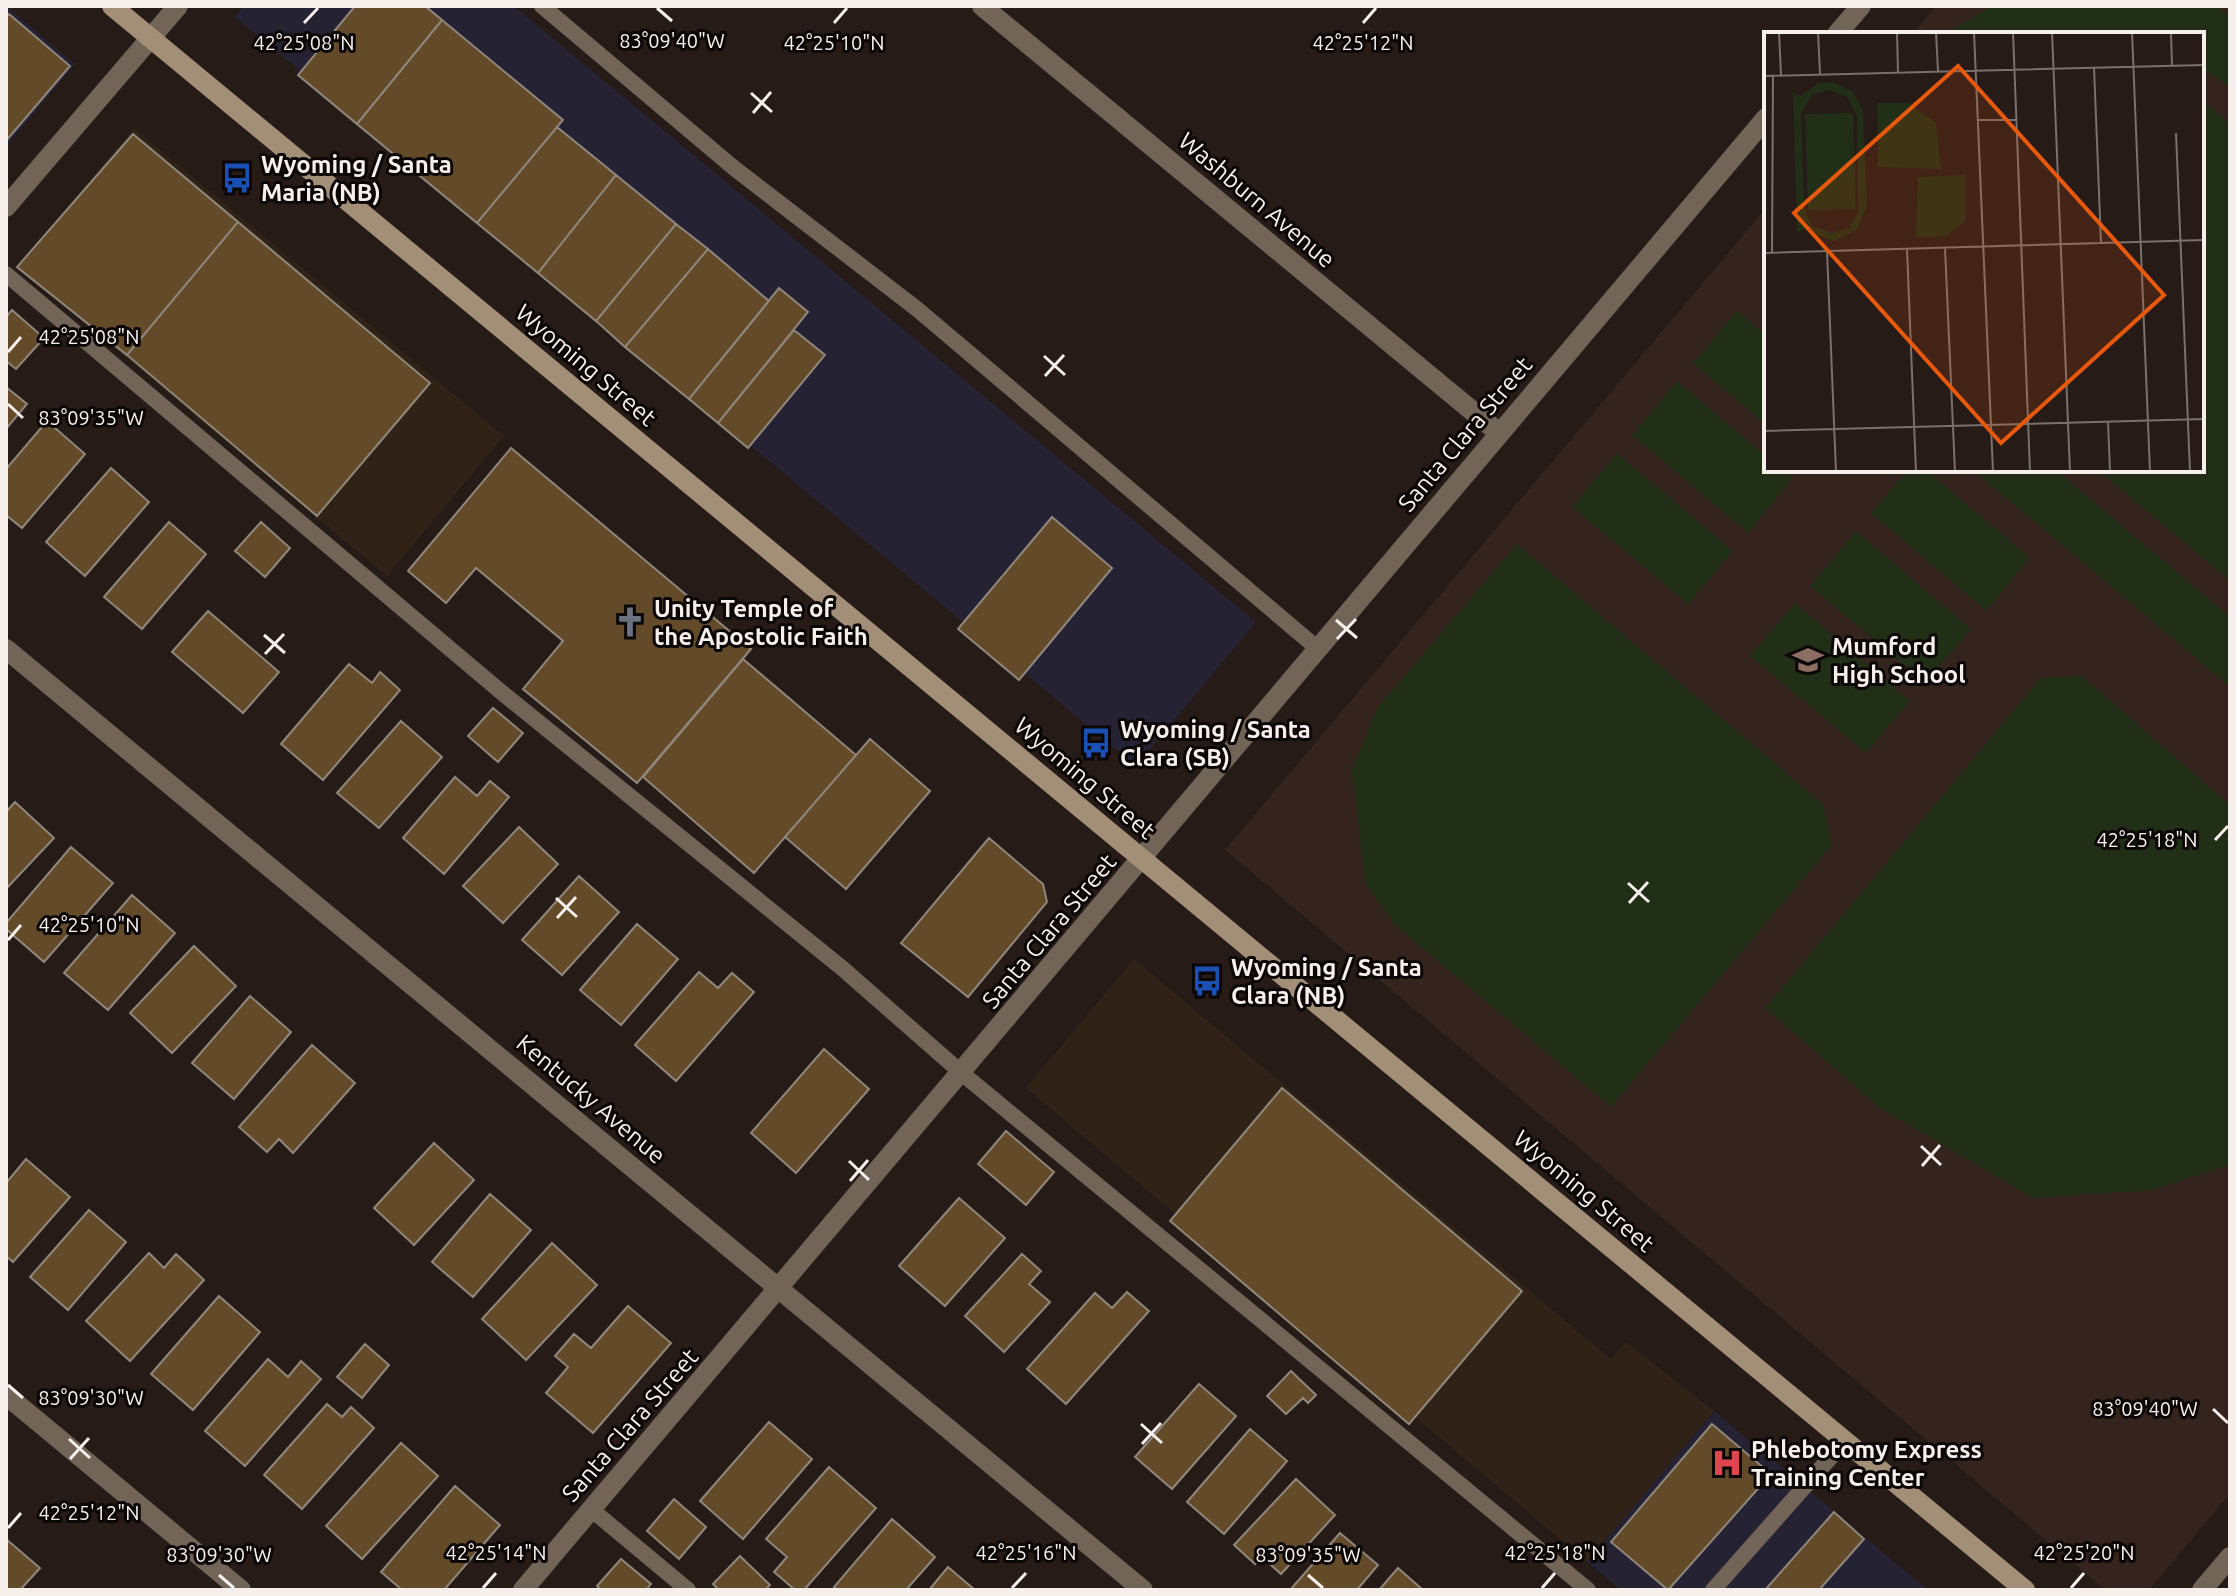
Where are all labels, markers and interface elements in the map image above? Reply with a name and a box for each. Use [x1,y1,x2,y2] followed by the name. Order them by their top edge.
[619,29,725,52] text: 83°09'40"W
[253,31,355,54] text: 42°25'08"N
[783,31,885,54] text: 42°25'10"N
[1312,31,1414,54] text: 42°25'12"N
[1764,32,2204,472] inset map
[1174,127,1340,273] street label: Washburn Avenue
[261,151,452,206] place label: Wyoming / Santa Maria (NB)
[220,161,254,195] bus stop icon: Wyoming / Santa Maria (NB)
[511,299,662,432] street label: Wyoming Street
[38,325,140,348] text: 42°25'08"N
[1393,351,1538,517] street label: Santa Clara Street
[38,406,144,429] text: 83°09'35"W
[654,595,868,650] place label: Unity Temple of the Apostolic Faith
[613,605,647,639] church icon: Unity Temple of the Apostolic Faith
[1832,633,1966,688] place label: Mumford High School
[1791,643,1825,677] school or university icon: Mumford High School
[1010,712,1161,845] street label: Wyoming Street
[1120,716,1311,771] place label: Wyoming / Santa Clara (SB)
[1079,726,1113,760] bus stop icon: Wyoming / Santa Clara (SB)
[2096,828,2198,851] text: 42°25'18"N
[977,848,1122,1014] street label: Santa Clara Street
[38,913,140,936] text: 42°25'10"N
[1231,954,1422,1009] place label: Wyoming / Santa Clara (NB)
[1190,964,1224,998] bus stop icon: Wyoming / Santa Clara (NB)
[511,1029,671,1169] street label: Kentucky Avenue
[1509,1125,1660,1258] street label: Wyoming Street
[556,1343,704,1507] street label: Santa Clara Street
[38,1386,144,1409] text: 83°09'30"W
[2092,1397,2198,1420] text: 83°09'40"W
[1751,1436,1982,1491] place label: Phlebotomy Express Training Center
[1710,1446,1744,1480] hospital icon: Phlebotomy Express Training Center
[38,1501,140,1524] text: 42°25'12"N
[445,1541,547,1564] text: 42°25'14"N
[975,1541,1077,1564] text: 42°25'16"N
[1504,1541,1606,1564] text: 42°25'18"N
[2033,1541,2135,1564] text: 42°25'20"N
[166,1543,272,1566] text: 83°09'30"W
[1255,1543,1361,1566] text: 83°09'35"W

